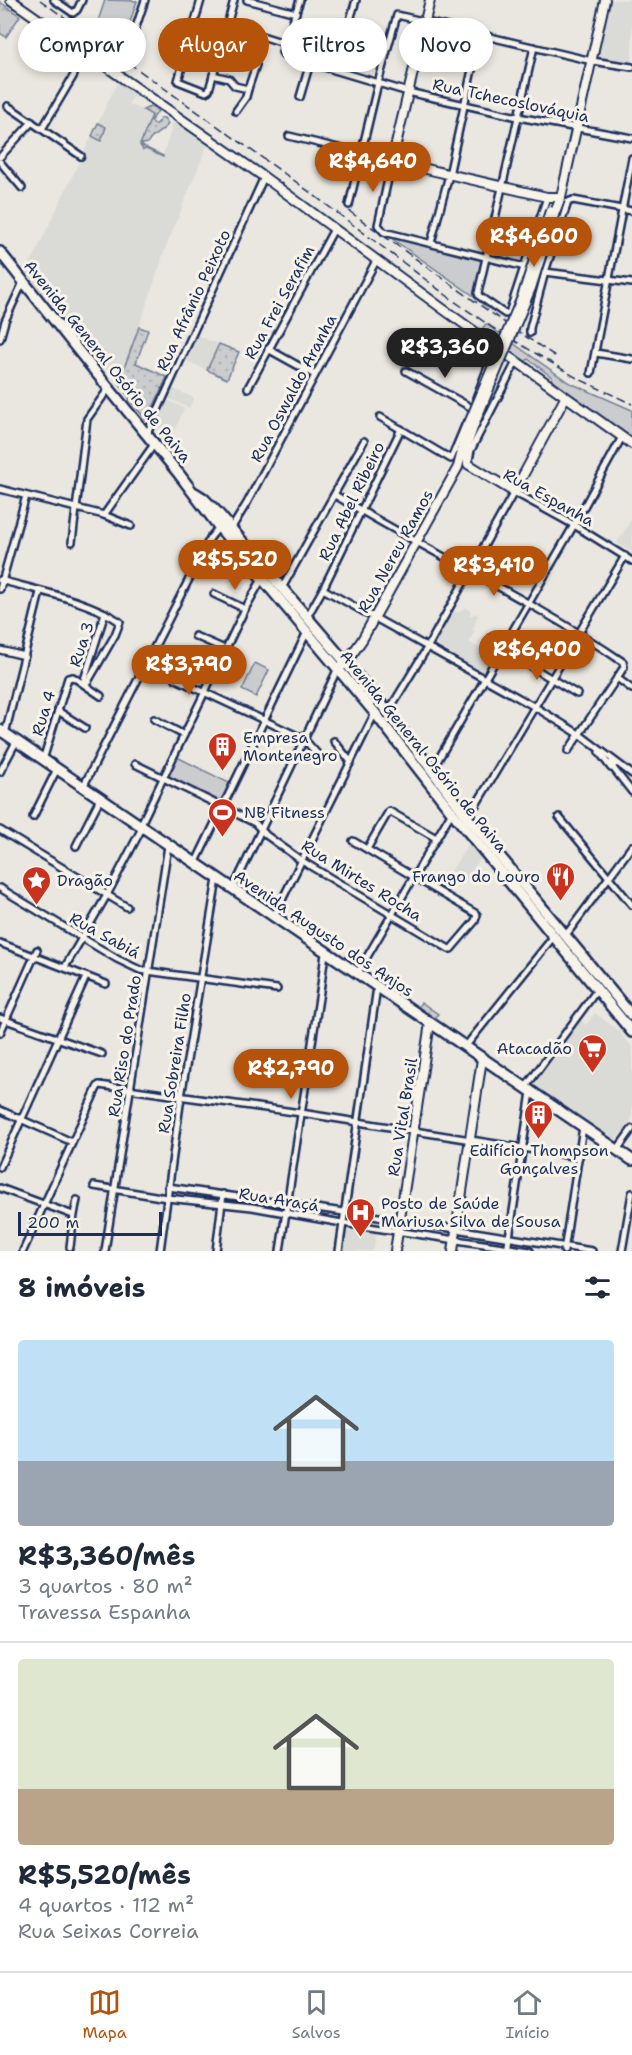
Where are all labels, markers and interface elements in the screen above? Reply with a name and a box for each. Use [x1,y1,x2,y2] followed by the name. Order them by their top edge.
[18,18,146,72] chip: Comprar
[158,18,269,72] chip: Alugar
[281,18,387,72] chip: Filtros
[399,18,493,72] chip: Novo
[431,74,591,127] street label: Rua Tchecoslováquia
[318,142,428,193] pin: R$4,640
[329,148,417,174] text: R$4,640
[479,217,589,268] pin: R$4,600
[490,223,578,249] text: R$4,600
[151,226,235,374] street label: Rua Afrânio Peixoto
[239,241,319,363] street label: Rua Frei Serafim
[19,256,196,467] street label: Avenida General Osório de Paiva
[246,311,341,466] street label: Rua Oswaldo Aranha
[390,328,500,379] pin: R$3,360
[401,334,489,360] text: R$3,360
[314,438,389,564] street label: Rua Abel Ribeiro
[499,464,598,531] street label: Rua Espanha
[353,486,438,617] street label: Rua Nereu Ramos
[180,540,290,591] pin: R$5,520
[192,546,278,572] text: R$5,520
[439,546,549,597] pin: R$3,410
[453,552,535,578] text: R$3,410
[64,619,99,669] street label: Rua 3
[482,630,592,681] pin: R$6,400
[493,636,581,662] text: R$6,400
[134,645,244,696] pin: R$3,790
[335,646,512,857] street label: Avenida General Osório de Paiva
[146,651,232,677] text: R$3,790
[27,688,60,738] street label: Rua 4
[243,727,338,766] place label: Empresa Montenegro
[206,730,238,772] building icon: Empresa Montenegro
[207,796,239,838] sports icon: NB Fitness
[244,802,325,823] place label: NB Fitness
[298,835,426,926] street label: Rua Mirtes Rocha
[545,860,577,902] restaurant icon: Frango do Louro
[20,864,52,906] place icon: Dragão
[230,865,418,1002] street label: Avenida Augusto dos Anjos
[412,866,540,887] place label: Frango do Louro
[57,870,113,891] place label: Dragão
[66,908,144,963] street label: Rua Sabiá
[103,974,146,1118] street label: Rua Riso do Prado
[153,991,196,1135] street label: Rua Sobreira Filho
[577,1032,609,1074] supermarket icon: Atacadão
[497,1038,572,1059] place label: Atacadão
[236,1049,346,1100] pin: R$2,790
[248,1055,334,1081] text: R$2,790
[383,1056,422,1178] street label: Rua Vital Brasil
[523,1098,555,1140] building icon: Edifício Thompson Gonçalves
[469,1140,609,1179] place label: Edifício Thompson Gonçalves
[237,1183,320,1216] street label: Rua Araçá
[381,1193,561,1232] place label: Posto de Saúde Mariusa Silva de Sousa
[344,1196,376,1238] hospital icon: Posto de Saúde Mariusa Silva de Sousa
[18,1209,162,1236] scale bar
[27,1212,79,1233] text: 200 m
[18,1270,145,1305] text: 8 imóveis
[581,1271,614,1304] icon: filters
[262,1379,370,1487] icon: home
[18,1538,195,1573] text: R$3,360/mês
[18,1573,193,1599] text: 3 quartos · 80 m²
[18,1599,190,1625] text: Travessa Espanha
[262,1698,370,1806] icon: home
[18,1857,191,1892] text: R$5,520/mês
[18,1892,194,1918] text: 4 quartos · 112 m²
[18,1918,199,1944] text: Rua Seixas Correia
[82,1986,127,2043] tab: Mapa
[292,1986,341,2043] tab: Salvos
[506,1986,550,2043] tab: Início

